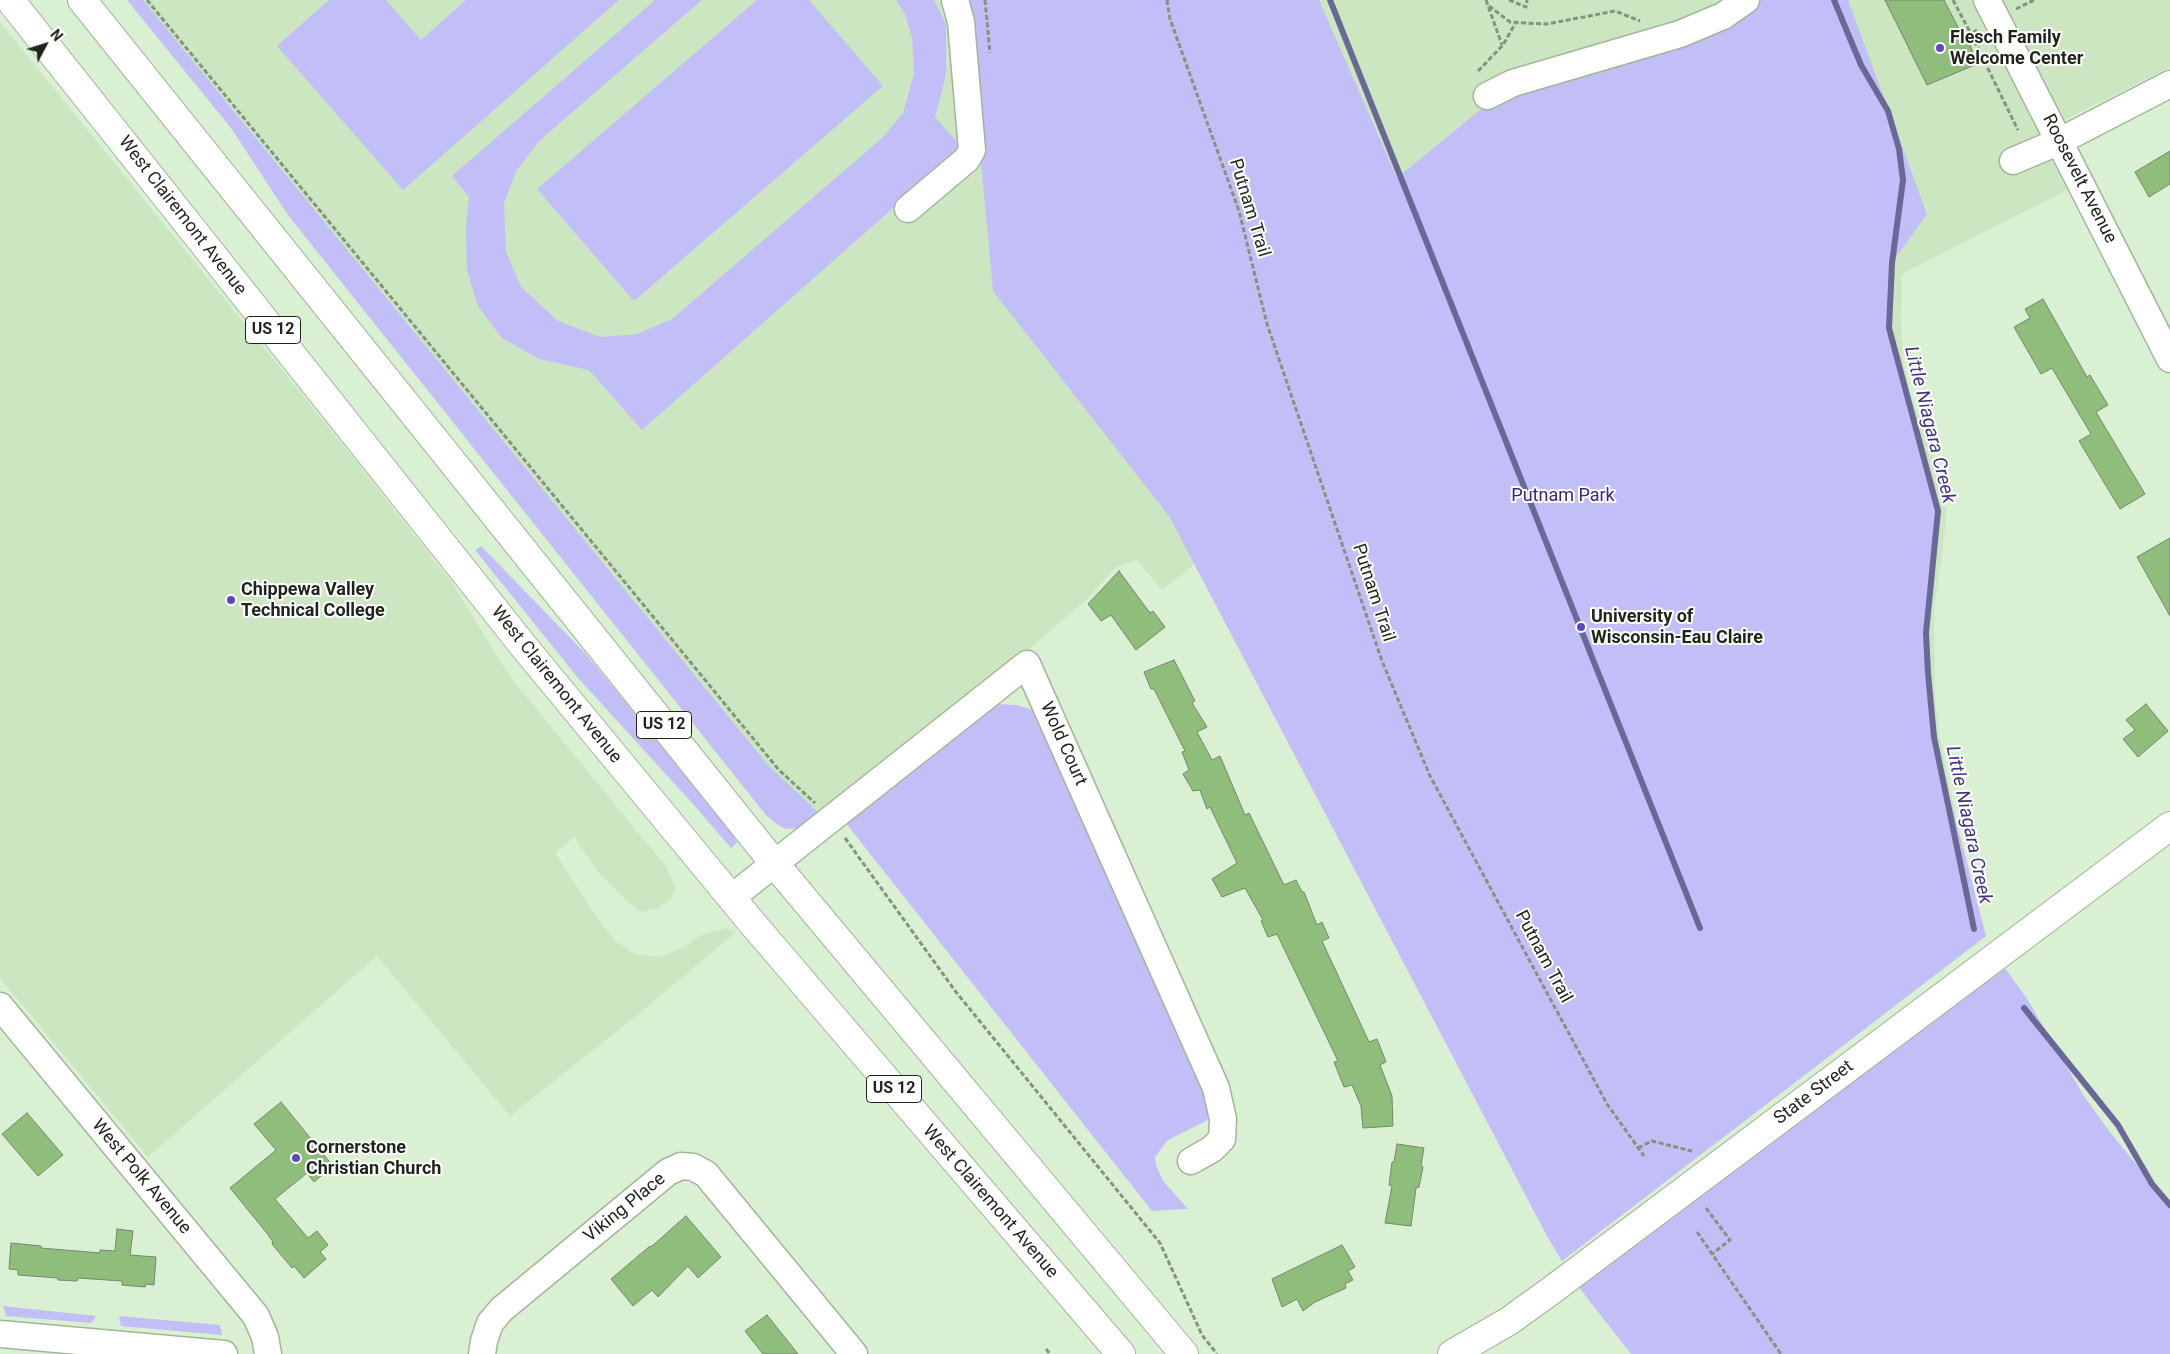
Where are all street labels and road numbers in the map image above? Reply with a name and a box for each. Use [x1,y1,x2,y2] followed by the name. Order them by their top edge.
[2037,111,2121,247] street label: Roosevelt Avenue
[113,132,251,300] street label: West Clairemont Avenue
[1224,156,1274,260] street label: Putnam Trail
[246,316,300,344] road number: US 12
[1347,541,1399,645] street label: Putnam Trail
[486,602,626,768] street label: West Clairemont Avenue
[1035,699,1091,789] street label: Wold Court
[636,712,692,738] road number: US 12
[1510,907,1576,1007] street label: Putnam Trail
[1770,1056,1858,1130] street label: State Street
[866,1076,922,1102] road number: US 12
[87,1115,195,1239] street label: West Polk Avenue
[918,1121,1062,1283] street label: West Clairemont Avenue
[580,1169,670,1247] street label: Viking Place

